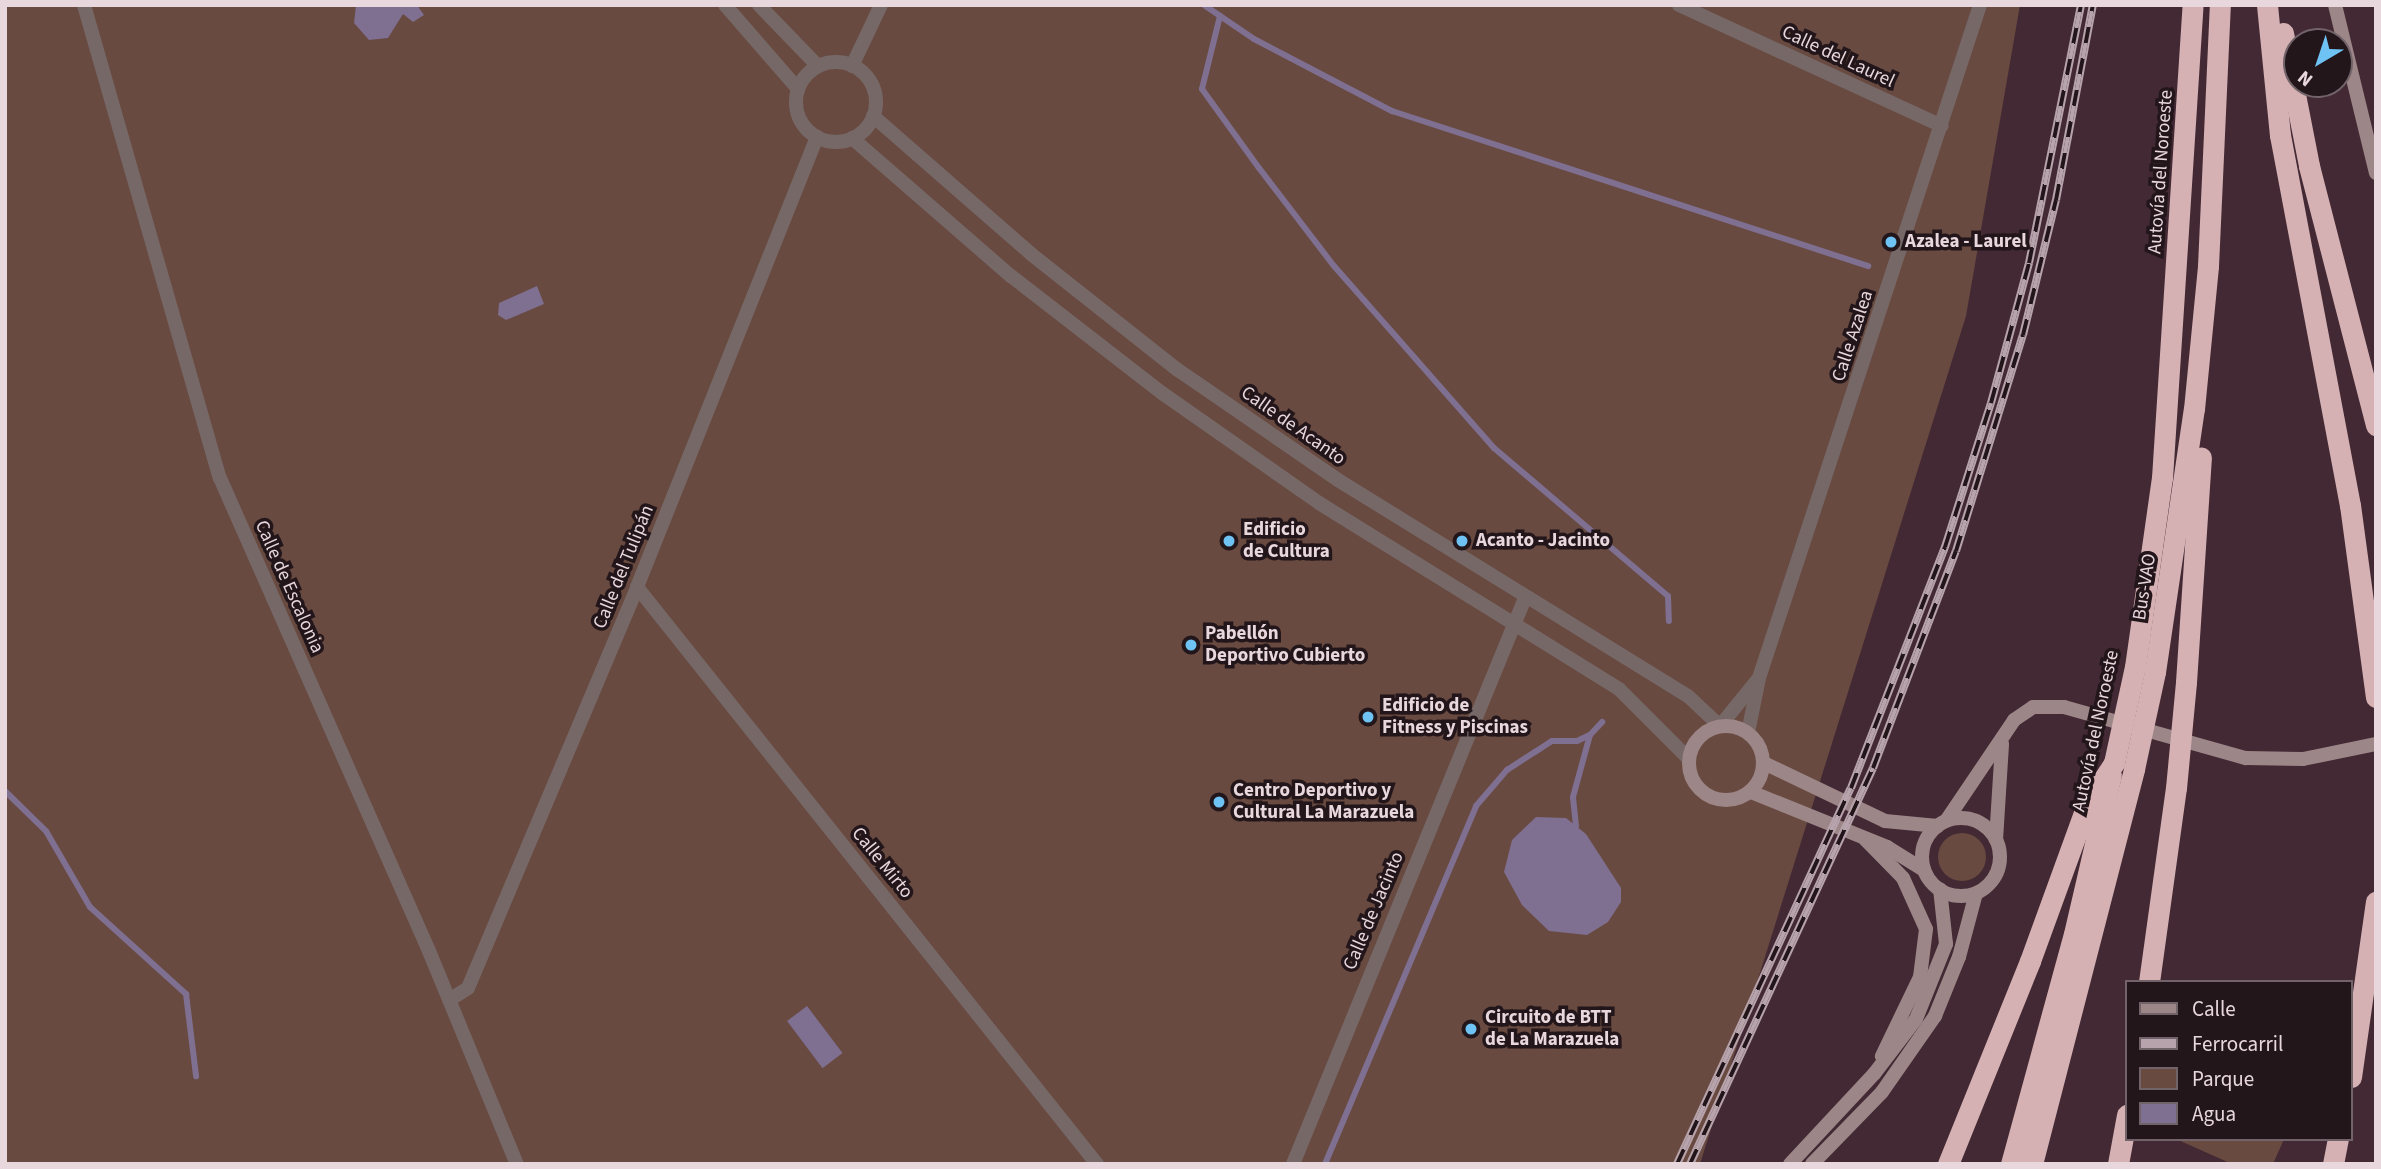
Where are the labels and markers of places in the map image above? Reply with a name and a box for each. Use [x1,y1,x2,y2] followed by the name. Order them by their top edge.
[1905,231,2027,253] place label: Azalea - Laurel
[1883,234,1899,250] marker: Azalea - Laurel
[1243,519,1330,563] place label: Edificio de Cultura
[1476,530,1610,552] place label: Acanto - Jacinto
[1221,533,1237,549] marker: Edificio de Cultura
[1454,533,1470,549] marker: Acanto - Jacinto
[1205,623,1365,667] place label: Pabellón Deportivo Cubierto
[1183,637,1199,653] marker: Pabellón Deportivo Cubierto
[1382,695,1528,739] place label: Edificio de Fitness y Piscinas
[1360,709,1376,725] marker: Edificio de Fitness y Piscinas
[1233,780,1414,824] place label: Centro Deportivo y Cultural La Marazuela
[1211,794,1227,810] marker: Centro Deportivo y Cultural La Marazuela
[1485,1007,1619,1051] place label: Circuito de BTT de La Marazuela
[1463,1021,1479,1037] marker: Circuito de BTT de La Marazuela

